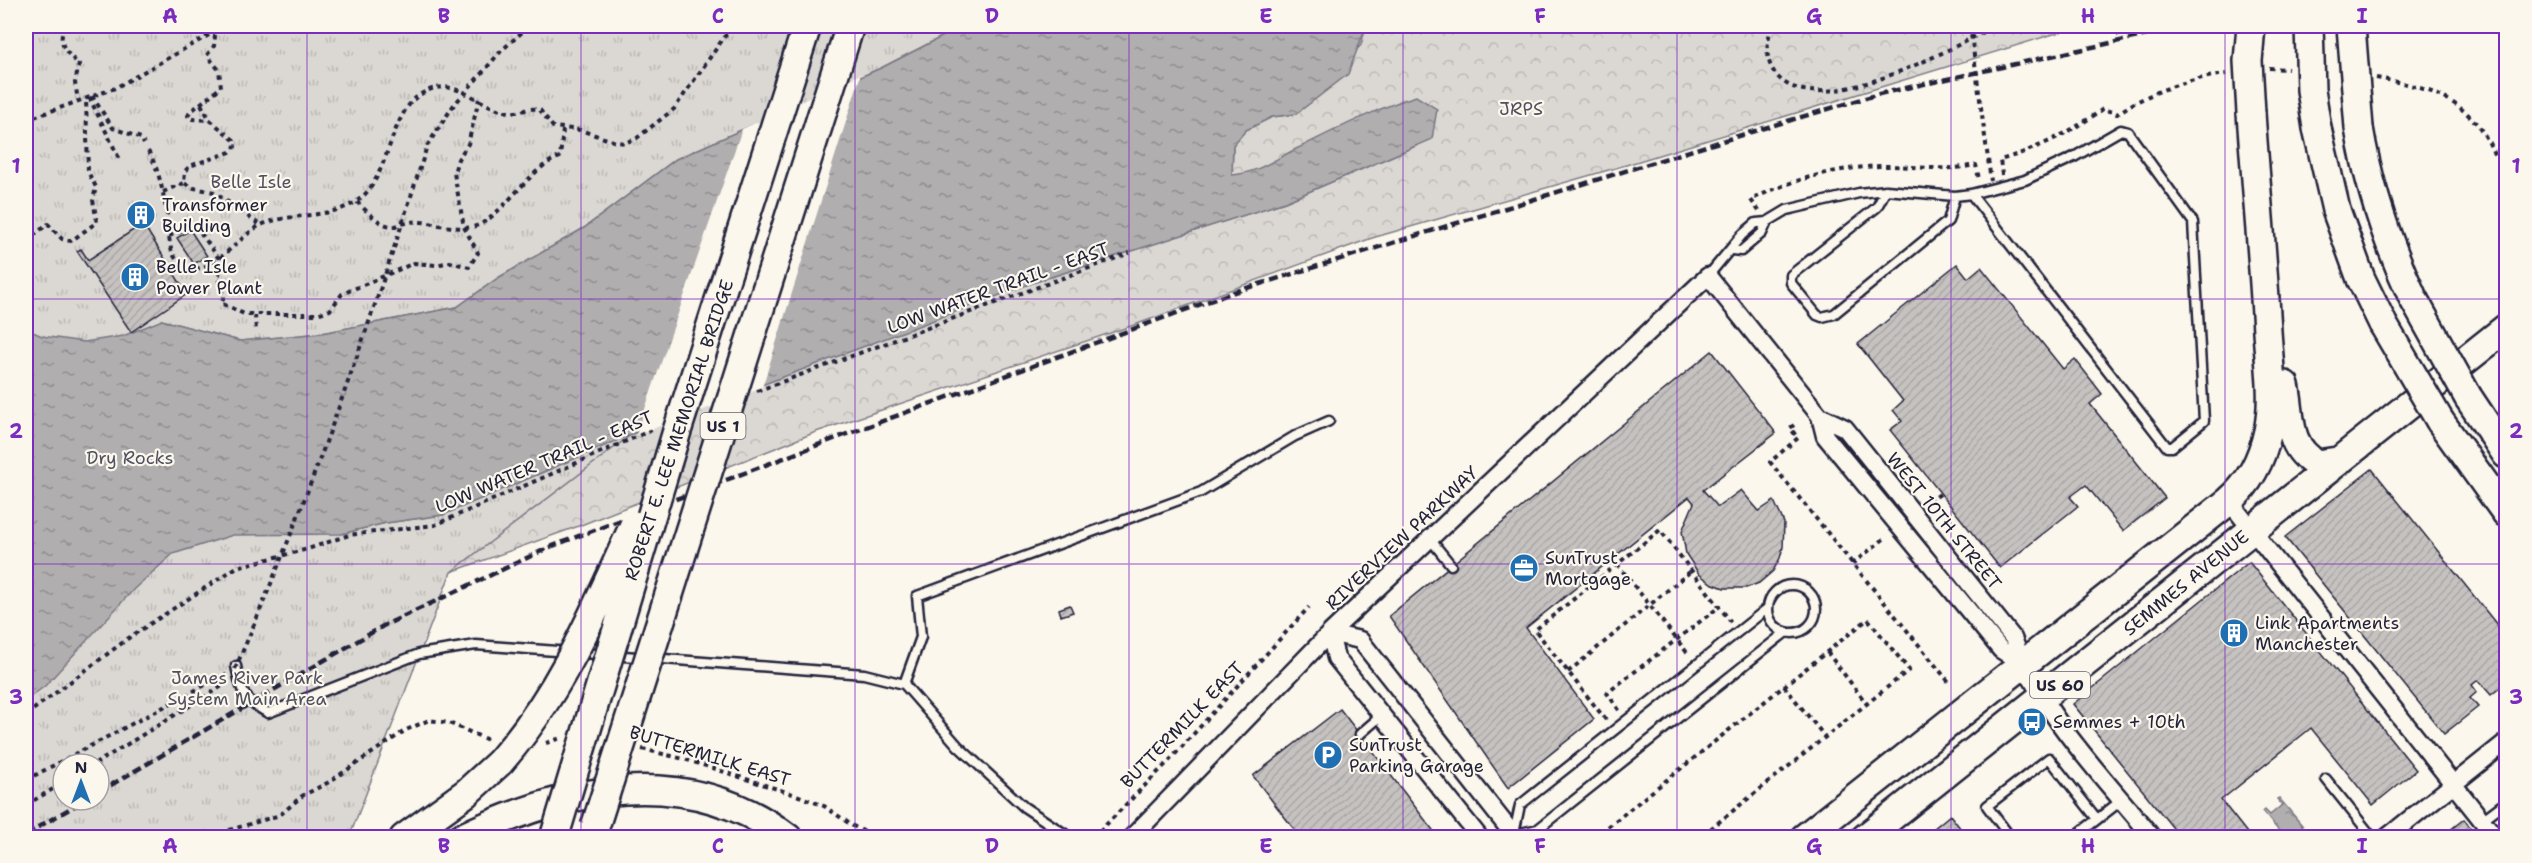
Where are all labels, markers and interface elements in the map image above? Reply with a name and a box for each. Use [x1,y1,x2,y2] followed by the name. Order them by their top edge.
[162,3,178,29] text: A
[438,3,450,29] text: B
[712,3,724,29] text: C
[985,3,999,29] text: D
[1259,3,1273,29] text: E
[1534,3,1546,29] text: F
[1806,3,1822,29] text: G
[2081,3,2095,29] text: H
[2356,3,2368,29] text: I
[1499,97,1543,121] park label: JRPS
[11,153,21,179] text: 1
[2511,153,2521,179] text: 1
[210,170,292,194] park label: Belle Isle
[162,193,268,238] place label: Transformer Building
[125,199,157,231] building icon: Transformer Building
[884,237,1112,339] street label: LOW WATER TRAIL - EAST
[156,255,262,300] place label: Belle Isle Power Plant
[119,261,151,293] building icon: Belle Isle Power Plant
[619,276,739,584] street label: ROBERT E. LEE MEMORIAL BRIDGE
[431,405,657,519] street label: LOW WATER TRAIL - EAST
[700,413,746,439] road number: US 1
[9,418,23,444] text: 2
[2509,418,2523,444] text: 2
[87,446,173,470] park label: Dry Rocks
[1881,447,2007,595] street label: WEST 10TH STREET
[1320,461,1484,615] street label: RIVERVIEW PARKWAY
[2118,525,2254,641] street label: SEMMES AVENUE
[1545,546,1631,591] place label: SunTrust Mortgage
[1508,552,1540,584] office icon: SunTrust Mortgage
[2255,611,2399,656] place label: Link Apartments Manchester
[2218,617,2250,649] building icon: Link Apartments Manchester
[1115,657,1249,793] street label: BUTTERMILK EAST
[167,666,327,711] park label: James River Park System Main Area
[2030,672,2090,698] road number: US 60
[9,684,23,710] text: 3
[2509,684,2523,710] text: 3
[2016,706,2048,738] bus stop icon: Semmes + 10th
[2053,710,2186,734] place label: Semmes + 10th
[627,720,793,792] street label: BUTTERMILK EAST
[1349,733,1484,778] place label: SunTrust Parking Garage
[1312,739,1344,771] parking icon: SunTrust Parking Garage
[51,752,111,812] north arrow
[75,757,87,778] text: N
[162,833,178,859] text: A
[438,833,450,859] text: B
[712,833,724,859] text: C
[985,833,999,859] text: D
[1259,833,1273,859] text: E
[1534,833,1546,859] text: F
[1806,833,1822,859] text: G
[2081,833,2095,859] text: H
[2356,833,2368,859] text: I

